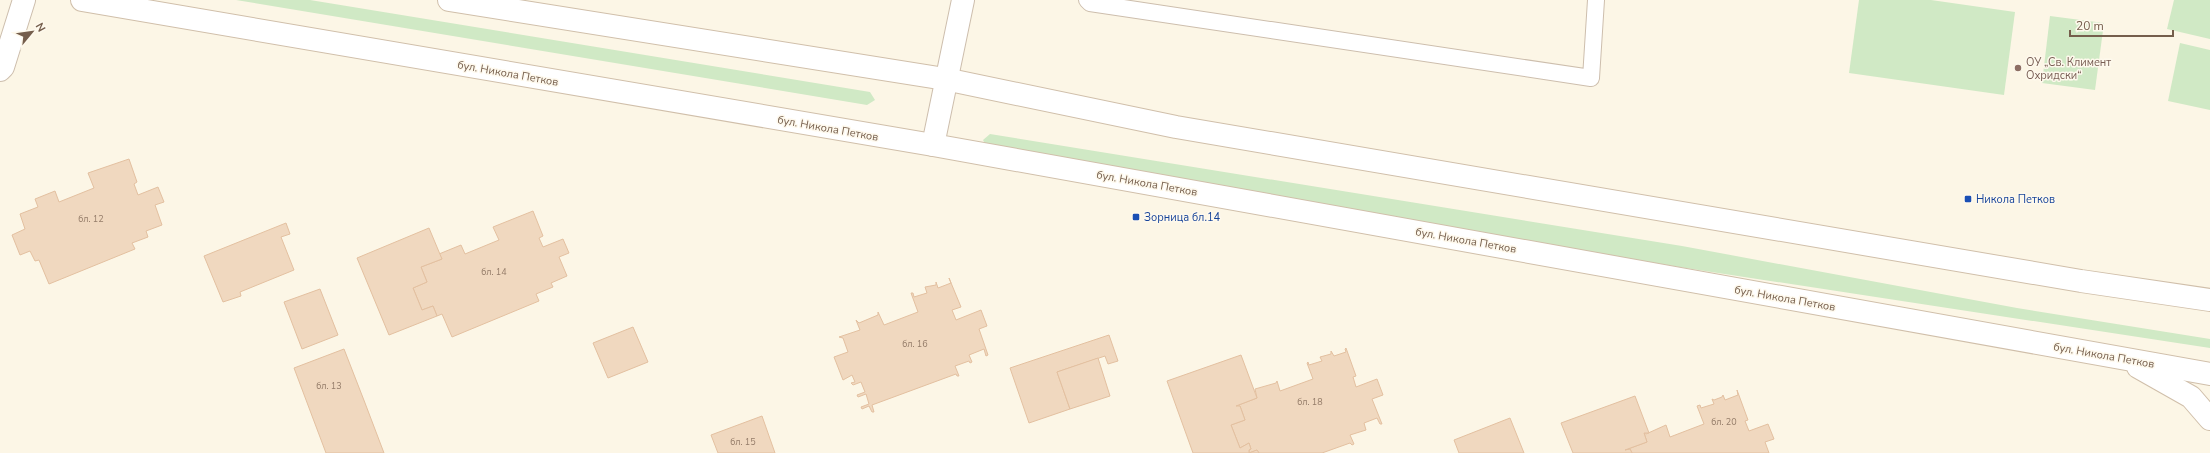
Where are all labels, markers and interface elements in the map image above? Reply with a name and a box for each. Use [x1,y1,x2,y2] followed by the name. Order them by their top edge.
[12,12,52,52] north arrow
[2070,12,2173,38] scale bar
[2076,18,2104,34] text: 20 m
[32,20,49,35] text: N
[2026,55,2111,83] place label: ОУ „Св. Климент Охридски“
[456,57,560,90] street label: бул. Никола Петков
[2013,63,2023,73] marker: ОУ „Св. Климент Охридски“
[776,112,880,145] street label: бул. Никола Петков
[1095,167,1199,200] street label: бул. Никола Петков
[1976,192,2055,207] place label: Никола Петков
[1963,194,1973,204] marker: Никола Петков
[1144,210,1221,225] place label: Зорница бл.14
[1131,212,1141,222] marker: Зорница бл.14
[78,213,104,225] house number: бл. 12
[1414,224,1518,257] street label: бул. Никола Петков
[481,266,507,278] house number: бл. 14
[1733,282,1837,315] street label: бул. Никола Петков
[902,338,928,350] house number: бл. 16
[2052,339,2156,372] street label: бул. Никола Петков
[316,380,342,392] house number: бл. 13
[1297,396,1323,408] house number: бл. 18
[1711,416,1737,428] house number: бл. 20
[730,436,756,448] house number: бл. 15

